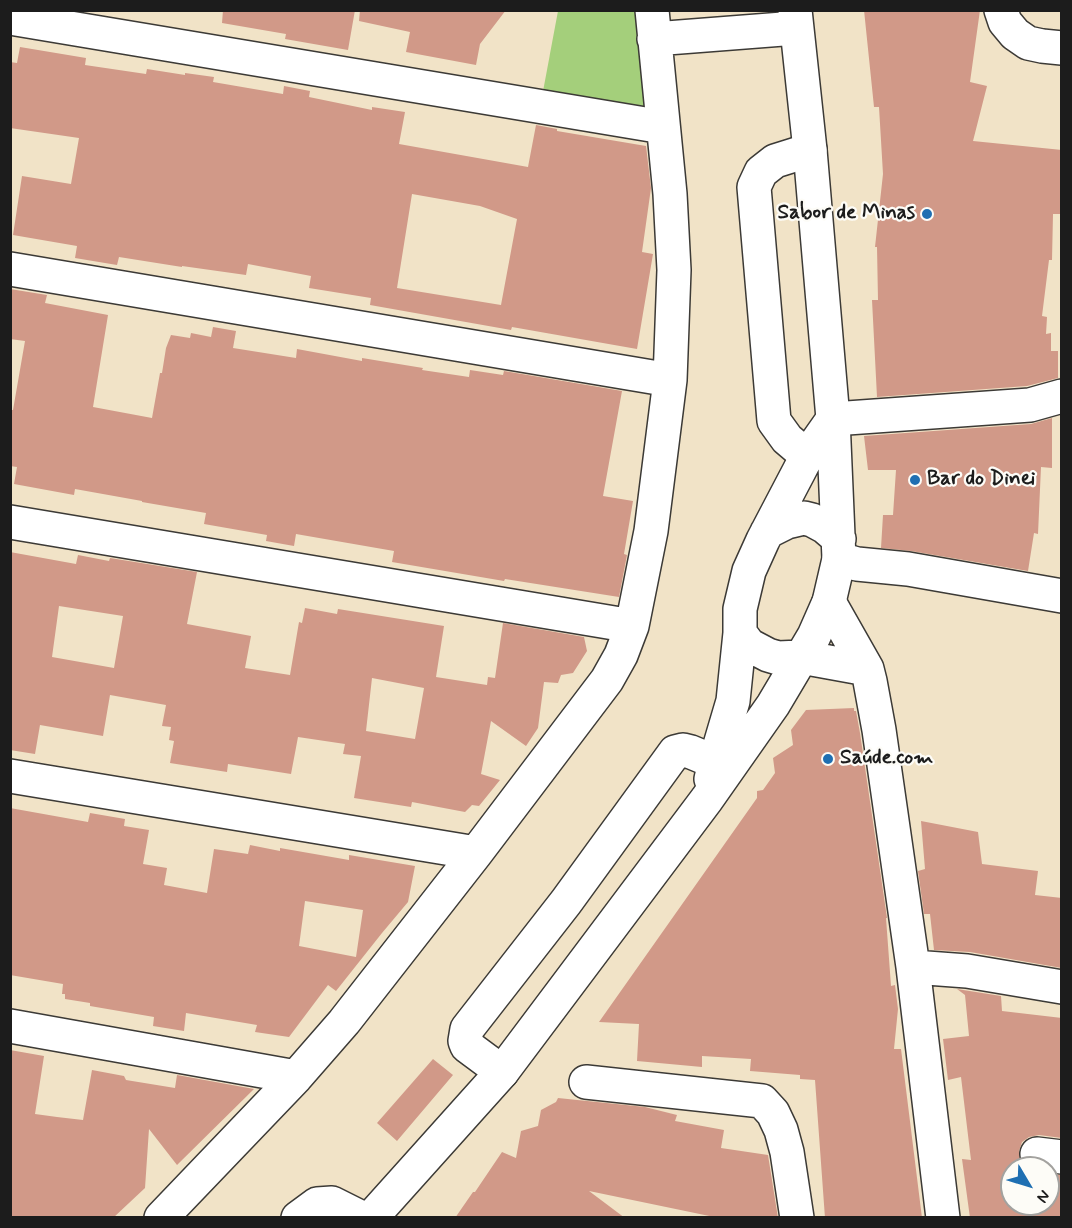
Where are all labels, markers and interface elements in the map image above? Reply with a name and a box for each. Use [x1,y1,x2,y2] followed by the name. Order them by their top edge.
[778,201,915,227] place label: Sabor de Minas
[920,207,934,221] marker: Sabor de Minas
[927,467,1035,493] place label: Bar do Dinei
[908,473,922,487] marker: Bar do Dinei
[840,746,933,772] place label: Saúde.com
[821,752,835,766] marker: Saúde.com
[1000,1156,1060,1216] north arrow
[1031,1185,1055,1207] text: N

